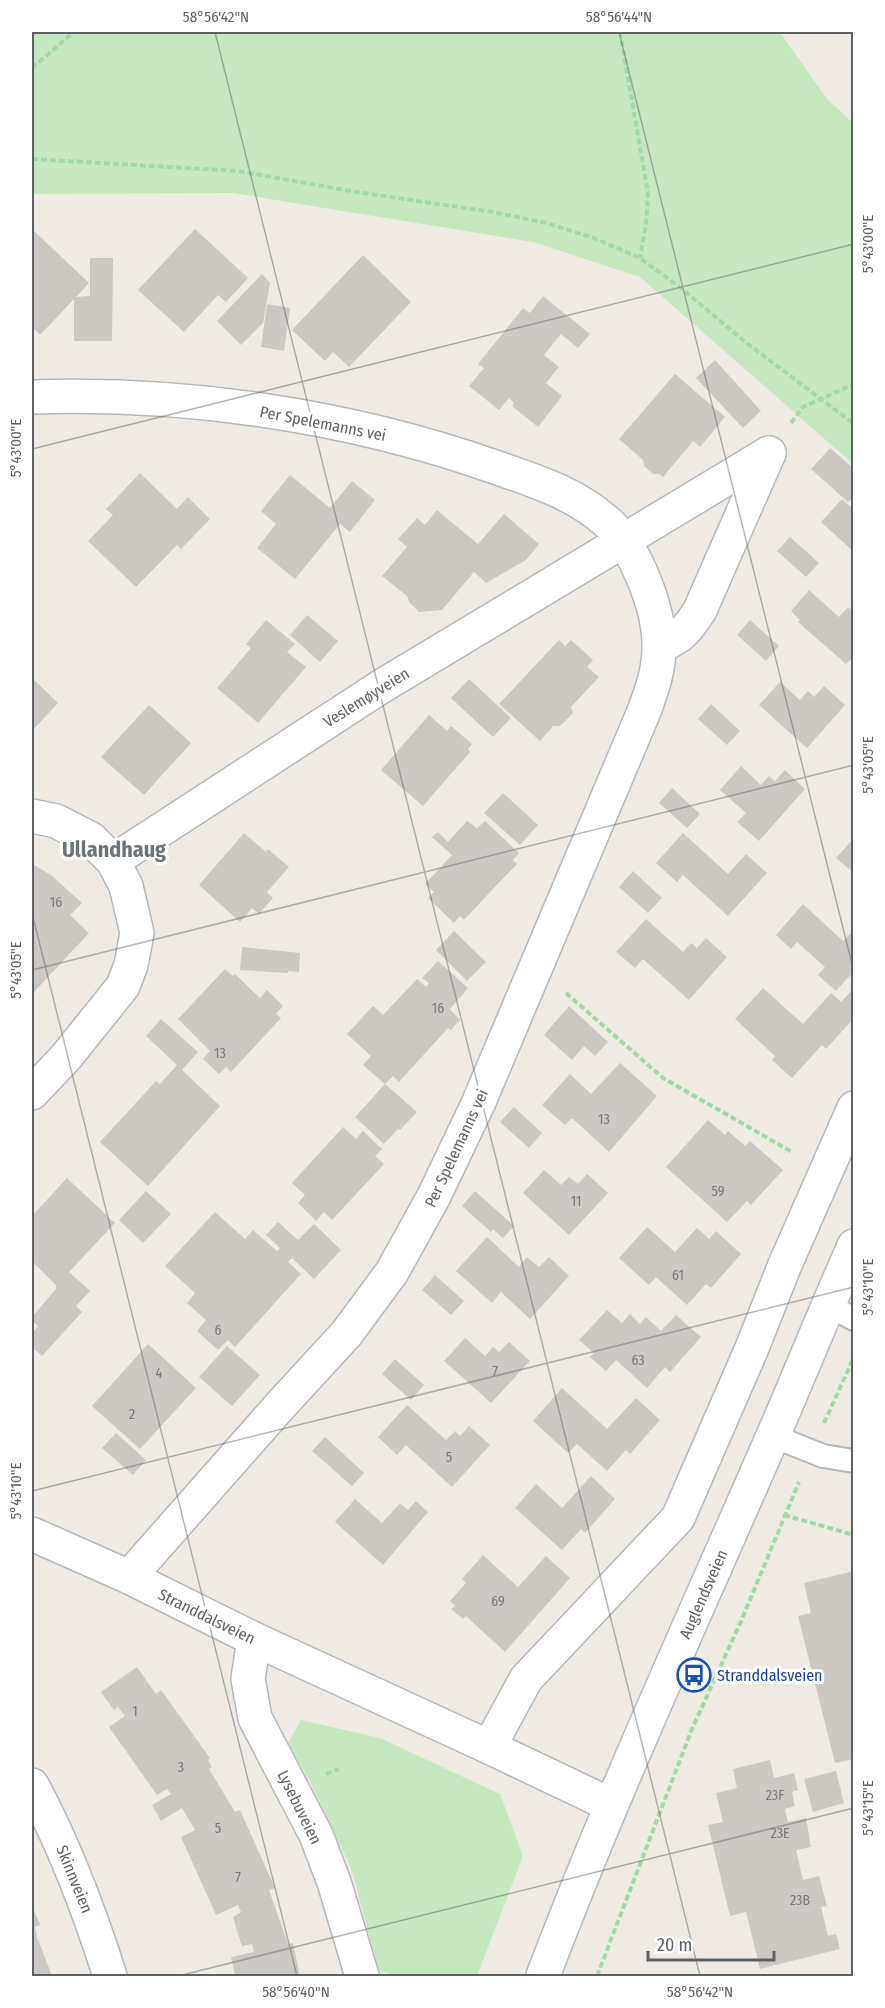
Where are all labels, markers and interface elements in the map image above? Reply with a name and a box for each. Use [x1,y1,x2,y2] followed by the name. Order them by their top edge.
[183,8,249,26] text: 58°56'42"N
[586,8,652,26] text: 58°56'44"N
[859,215,877,273] text: 5°43'00"E
[258,402,388,445] street label: Per Spelemanns vei
[7,419,25,477] text: 5°43'00"E
[320,663,413,731] street label: Veslemøyveien
[859,736,877,794] text: 5°43'05"E
[62,836,166,863] district label: Ullandhaug
[50,894,62,911] house number: 16
[7,941,25,999] text: 5°43'05"E
[432,1000,444,1017] house number: 16
[214,1045,226,1062] house number: 13
[421,1086,492,1210] street label: Per Spelemanns vei
[598,1111,610,1128] house number: 13
[711,1183,725,1200] house number: 59
[571,1193,581,1210] house number: 11
[859,1259,877,1315] text: 5°43'10"E
[672,1267,684,1284] house number: 61
[215,1322,222,1339] house number: 6
[631,1352,645,1369] house number: 63
[492,1363,498,1380] house number: 7
[156,1365,163,1382] house number: 4
[129,1406,135,1423] house number: 2
[446,1449,452,1466] house number: 5
[7,1463,25,1519] text: 5°43'10"E
[675,1547,732,1642] street label: Auglendsveien
[155,1585,258,1648] street label: Stranddalsveien
[491,1593,505,1610] house number: 69
[676,1657,712,1693] bus stop icon: Stranddalsveien
[717,1666,823,1685] place label: Stranddalsveien
[132,1703,138,1720] house number: 1
[178,1759,184,1776] house number: 3
[273,1767,326,1847] street label: Lysebuveien
[859,1780,877,1836] text: 5°43'15"E
[766,1787,784,1804] house number: 23F
[215,1820,221,1837] house number: 5
[770,1825,790,1842] house number: 23E
[52,1842,97,1916] street label: Skinnveien
[235,1869,241,1886] house number: 7
[790,1892,810,1909] house number: 23B
[648,1924,774,1962] scale bar
[657,1934,692,1956] text: 20 m
[262,1983,330,2001] text: 58°56'40"N
[667,1983,733,2001] text: 58°56'42"N

